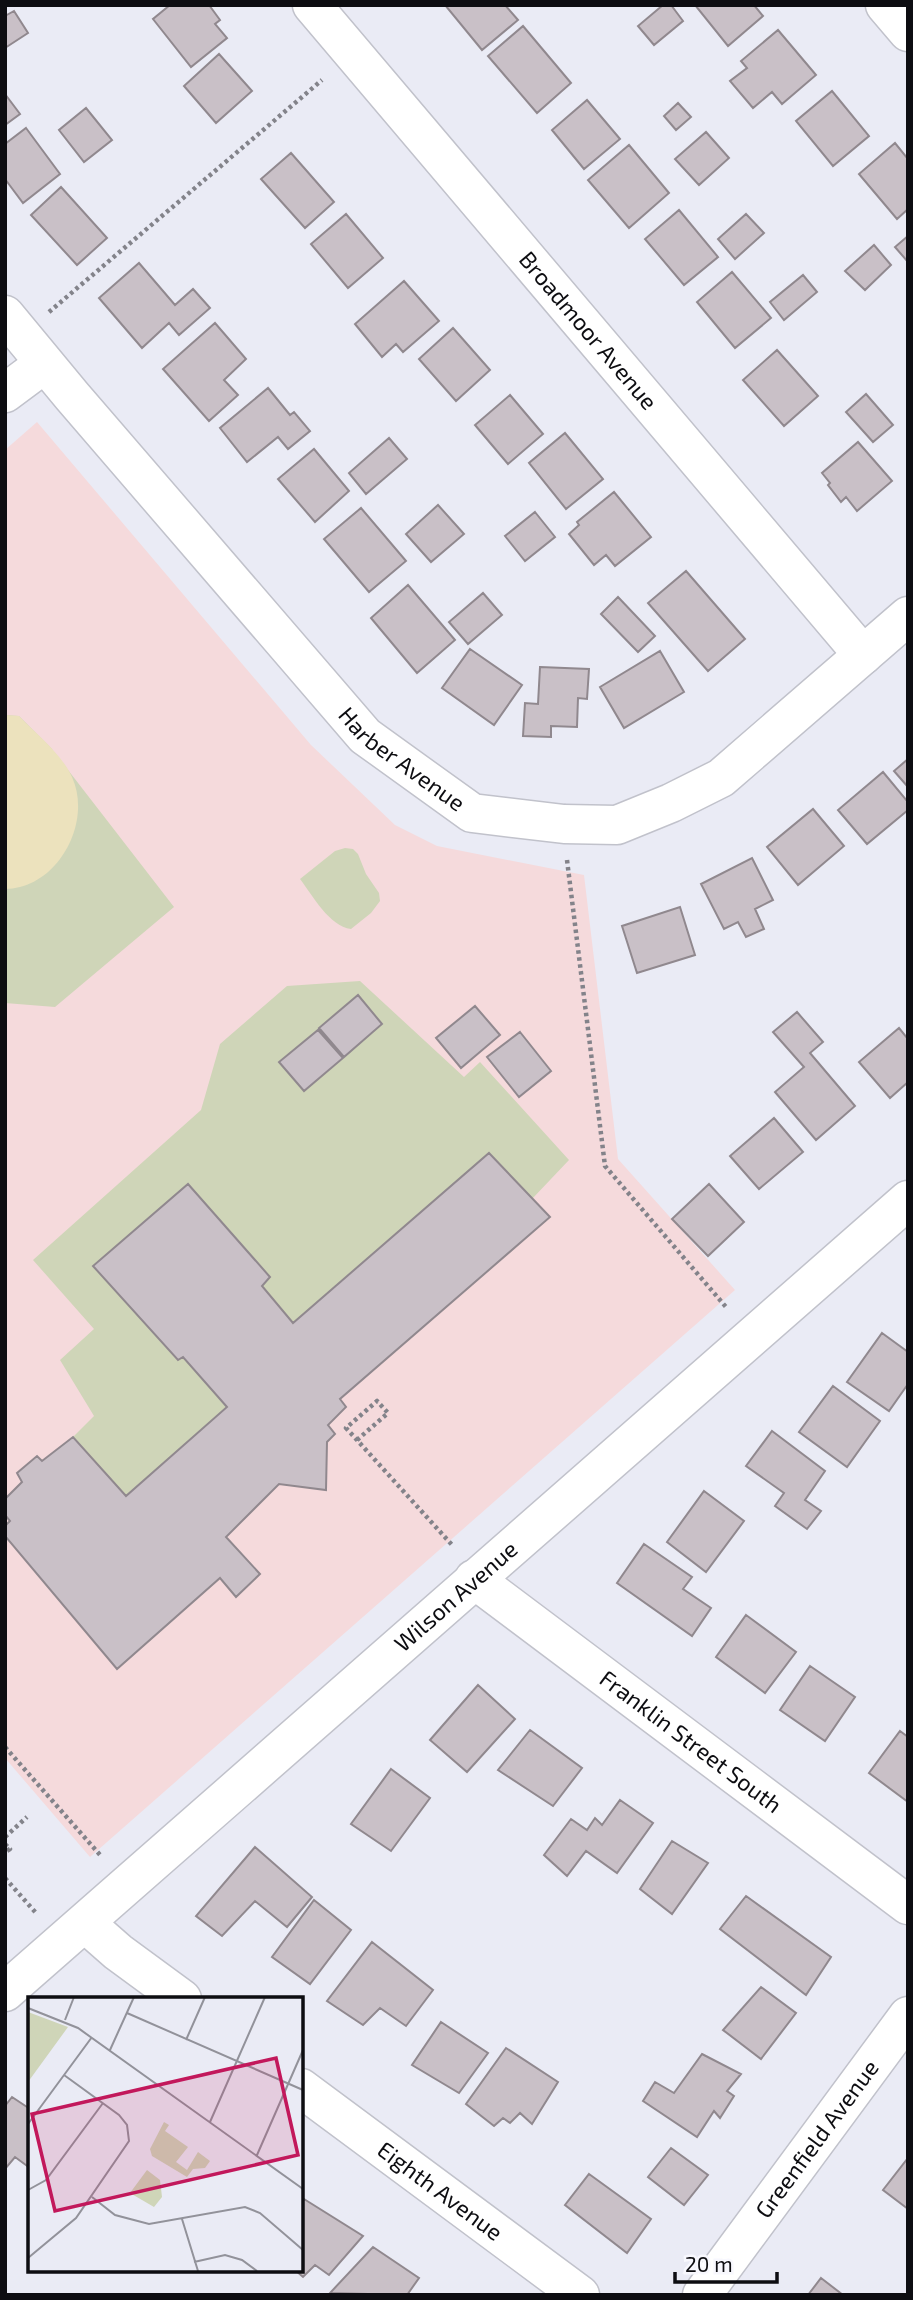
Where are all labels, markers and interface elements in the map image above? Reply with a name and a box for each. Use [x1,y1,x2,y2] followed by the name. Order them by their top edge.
[514,245,664,415] street label: Broadmoor Avenue
[333,701,471,816] street label: Harber Avenue
[388,1534,523,1657] street label: Wilson Avenue
[595,1664,788,1818] street label: Franklin Street South
[28,1997,303,2272] inset map
[749,2054,884,2223] street label: Greenfield Avenue
[372,2135,509,2246] street label: Eighth Avenue
[675,2240,776,2284] scale bar
[685,2251,733,2276] text: 20 m

